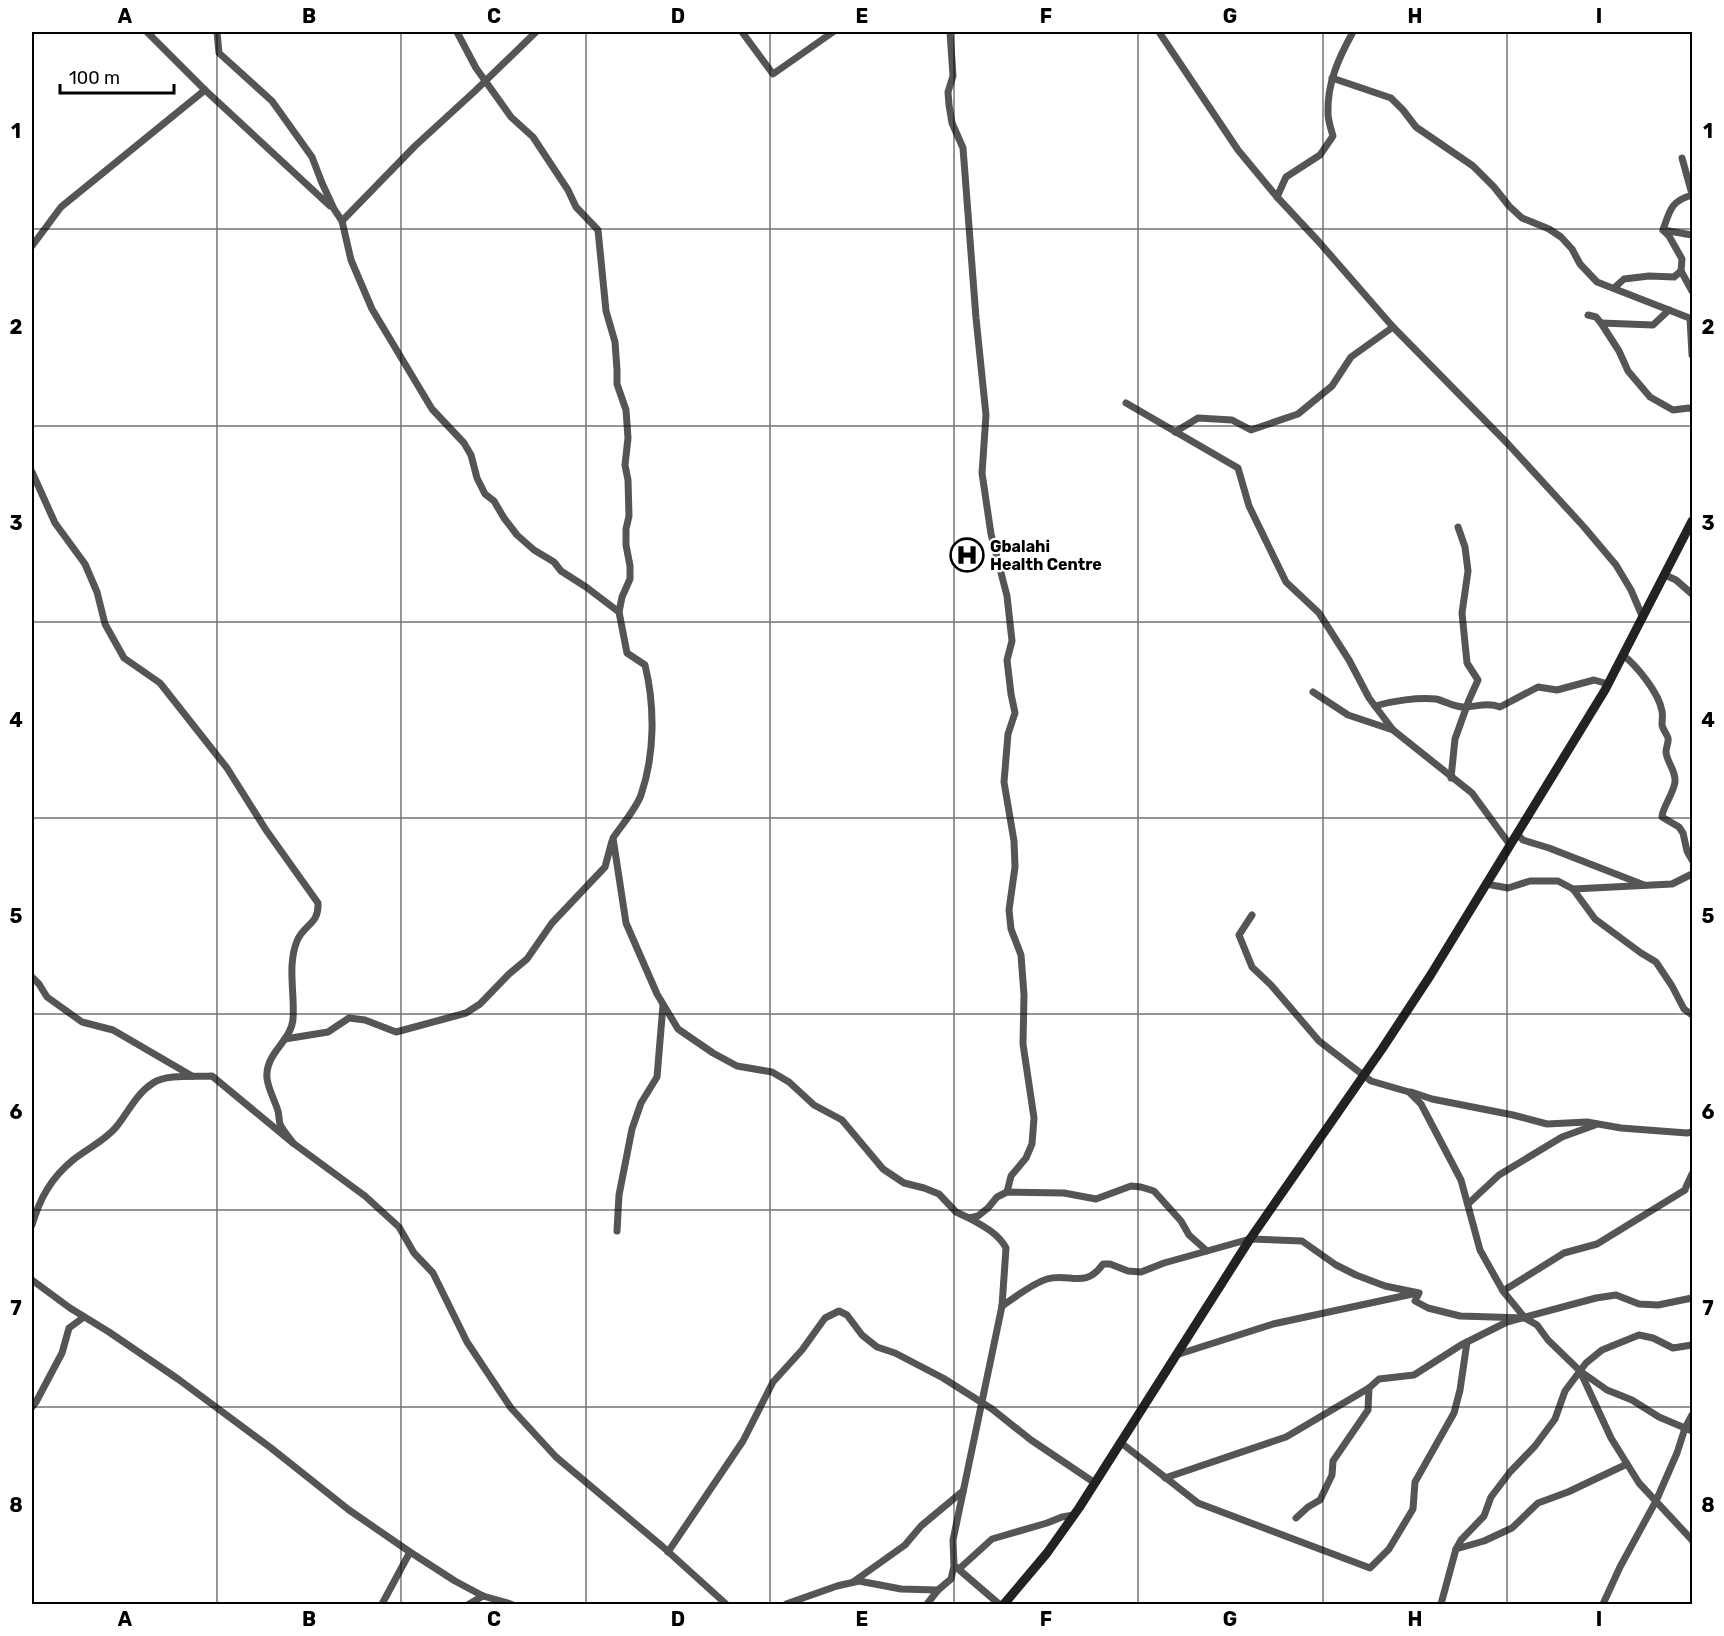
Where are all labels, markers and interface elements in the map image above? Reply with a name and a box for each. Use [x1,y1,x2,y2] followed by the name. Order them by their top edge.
[118,4,133,28] text: A
[302,4,316,28] text: B
[487,4,501,28] text: C
[671,4,685,28] text: D
[856,4,868,28] text: E
[1040,4,1052,28] text: F
[1223,4,1237,28] text: G
[1408,4,1422,28] text: H
[1596,4,1602,28] text: I
[60,57,174,95] scale bar
[69,67,120,89] text: 100 m
[11,119,21,143] text: 1
[1703,119,1713,143] text: 1
[10,315,23,339] text: 2
[1702,315,1715,339] text: 2
[9,511,23,535] text: 3
[1701,511,1715,535] text: 3
[949,537,985,573] hospital icon: Gbalahi Health Centre
[990,537,1102,574] place label: Gbalahi Health Centre
[9,708,23,732] text: 4
[1701,708,1715,732] text: 4
[10,904,23,928] text: 5
[1702,904,1715,928] text: 5
[9,1100,23,1124] text: 6
[1701,1100,1715,1124] text: 6
[10,1296,22,1320] text: 7
[1702,1296,1714,1320] text: 7
[9,1493,23,1517] text: 8
[1701,1493,1715,1517] text: 8
[118,1607,133,1631] text: A
[302,1607,316,1631] text: B
[487,1607,501,1631] text: C
[671,1607,685,1631] text: D
[856,1607,868,1631] text: E
[1040,1607,1052,1631] text: F
[1223,1607,1237,1631] text: G
[1408,1607,1422,1631] text: H
[1596,1607,1602,1631] text: I

